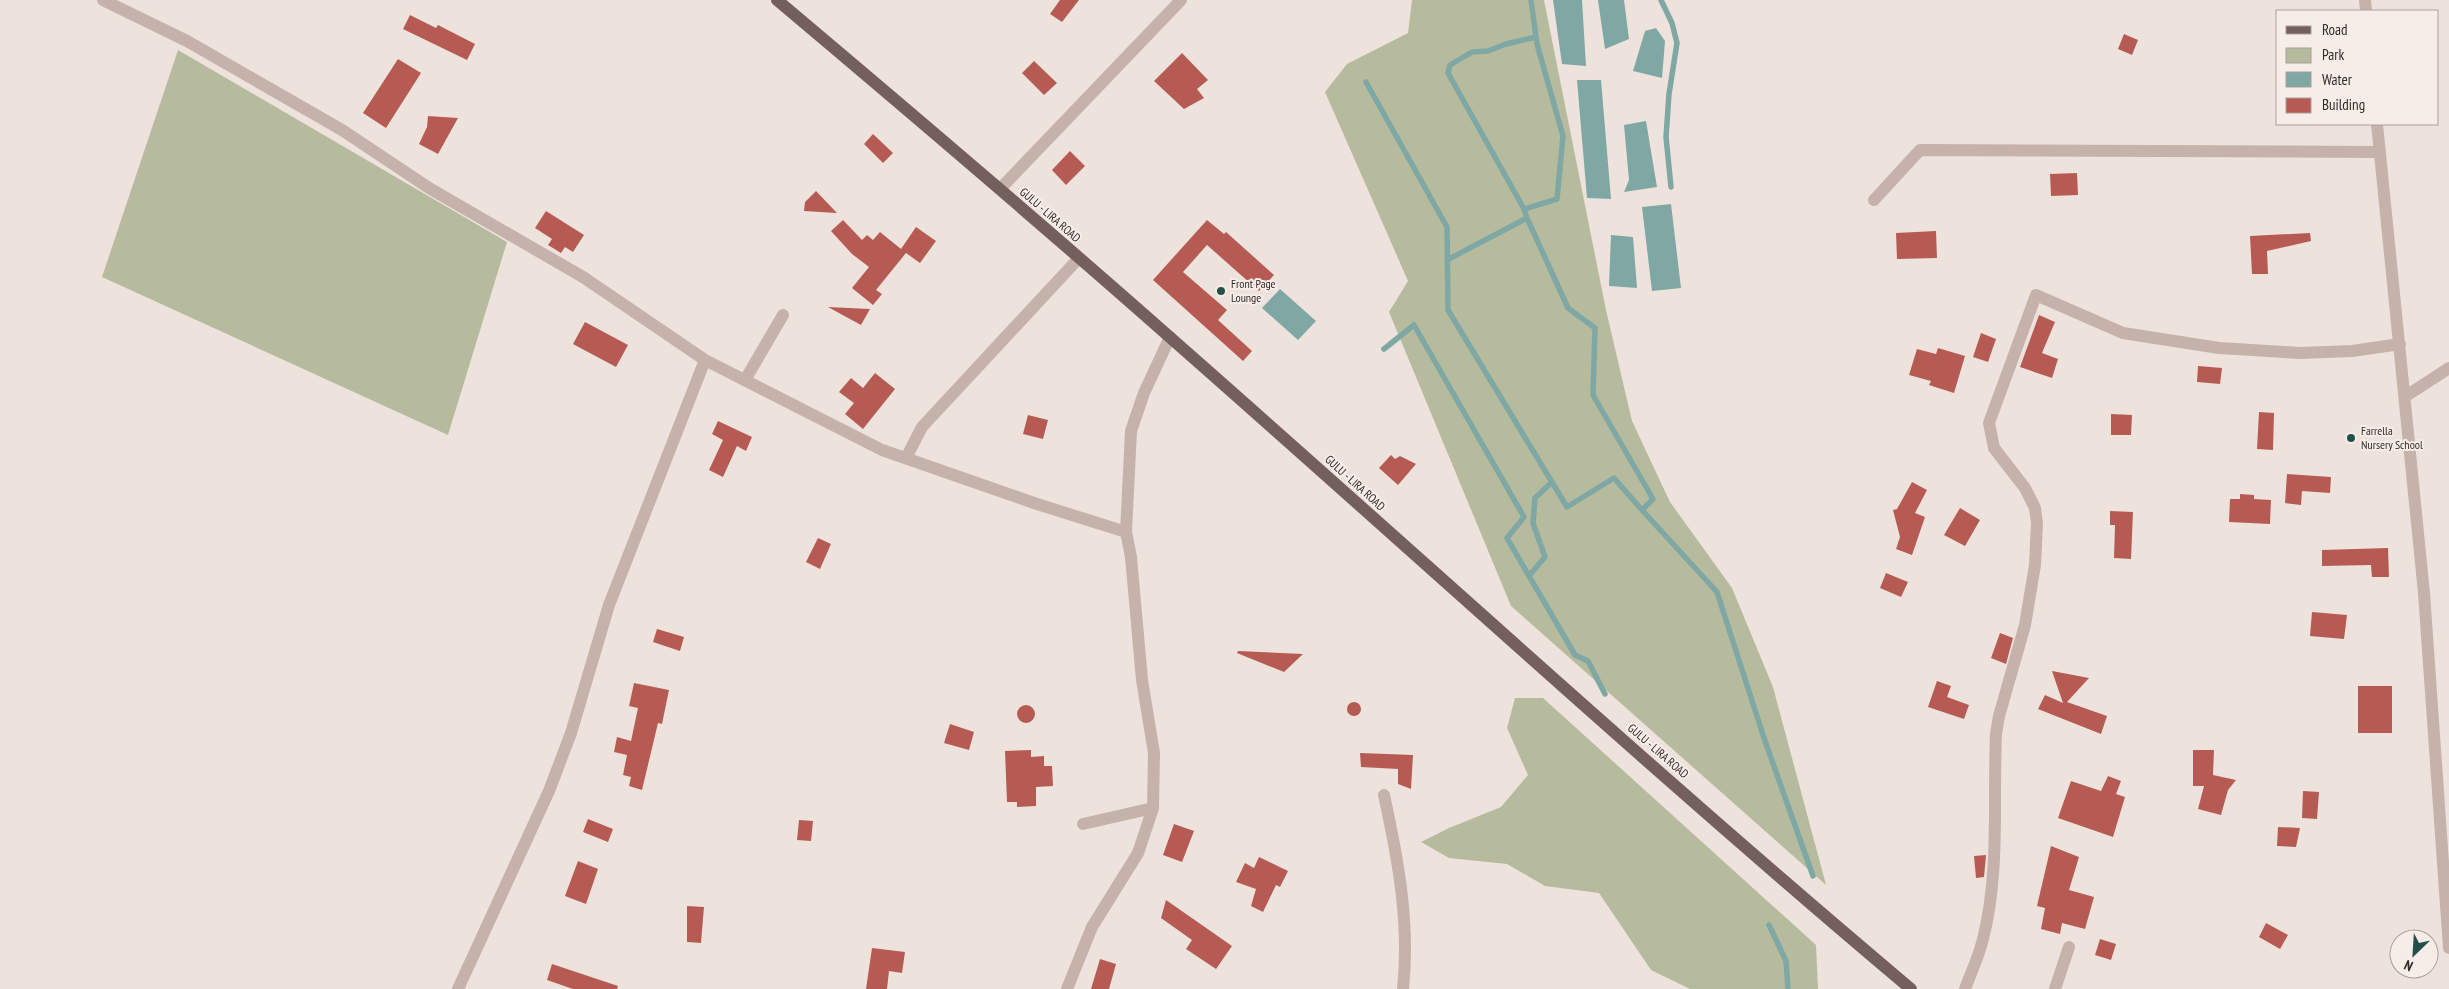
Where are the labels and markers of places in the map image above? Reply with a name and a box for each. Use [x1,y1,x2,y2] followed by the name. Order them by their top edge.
[1231,276,1276,305] place label: Front Page Lounge
[1215,285,1227,297] marker: Front Page Lounge
[2361,423,2423,452] place label: Farrella Nursery School
[2345,432,2357,444] marker: Farrella Nursery School

